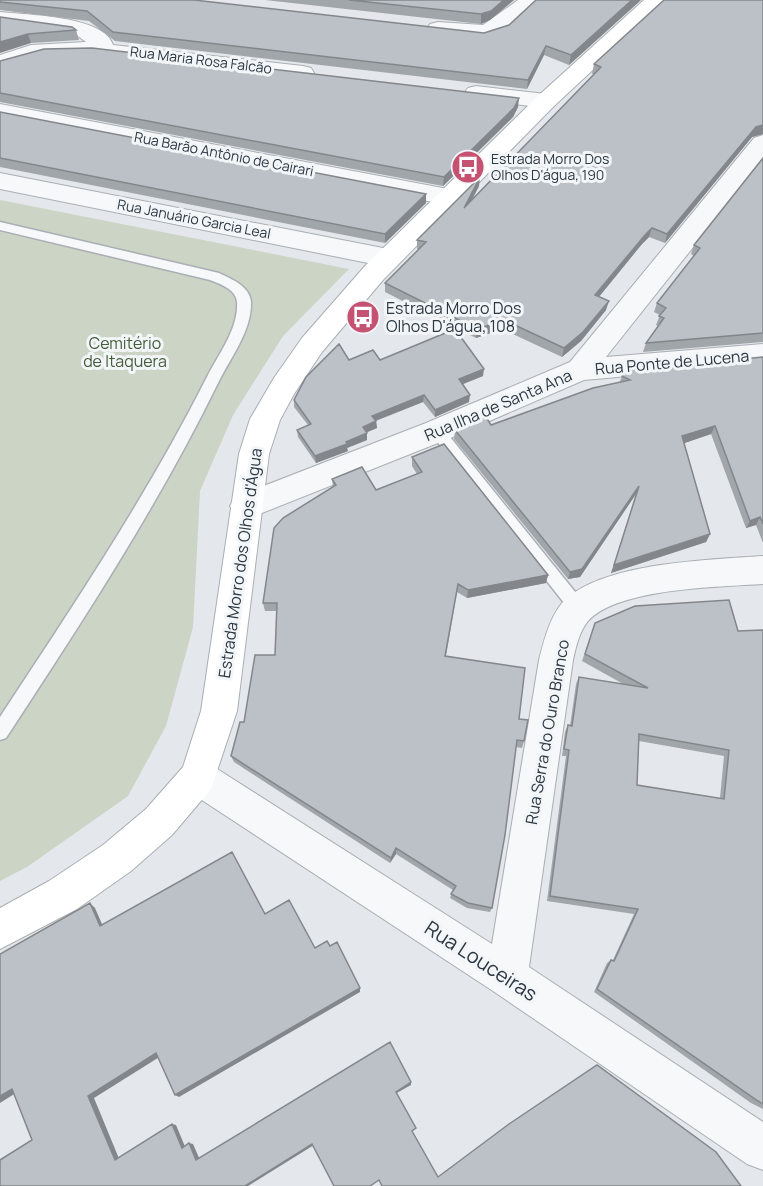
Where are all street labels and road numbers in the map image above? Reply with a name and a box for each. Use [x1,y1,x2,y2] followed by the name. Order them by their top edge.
[129,41,273,78] street label: Rua Maria Rosa Falcão
[133,127,315,180] street label: Rua Barão Antônio de Cairari
[116,194,272,243] street label: Rua Januário Garcia Leal
[594,344,750,380] street label: Rua Ponte de Lucena
[421,364,575,446] street label: Rua Ilha de Santa Ana
[213,447,267,679] street label: Estrada Morro dos Olhos d'Água
[520,638,574,826] street label: Rua Serra do Ouro Branco
[420,914,543,1007] street label: Rua Louceiras

